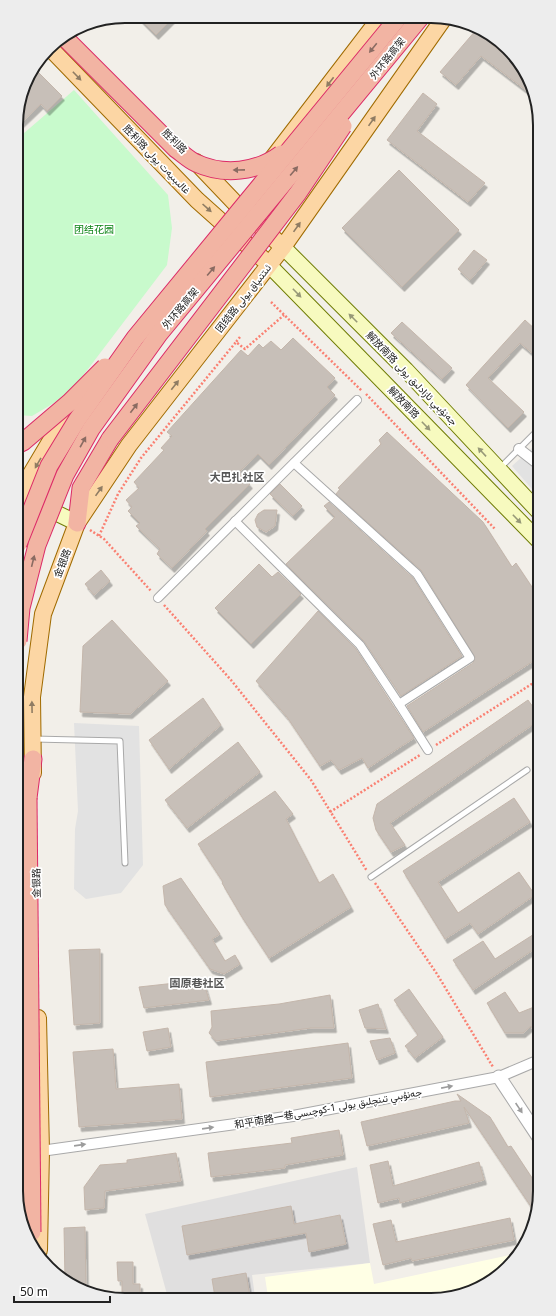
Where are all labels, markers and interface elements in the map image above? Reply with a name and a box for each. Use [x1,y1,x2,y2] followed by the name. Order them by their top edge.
[366,34,408,82] street label: 外环路高架
[369,42,378,53] one-way arrow
[72,71,82,81] one-way arrow
[326,76,335,87] one-way arrow
[368,115,376,126] one-way arrow
[120,121,194,197] street label: 胜利路 غالىبىيەت يولى
[159,125,191,157] street label: 胜利路
[289,165,298,176] one-way arrow
[232,167,245,173] one-way arrow
[202,204,212,213] one-way arrow
[74,222,114,236] park label: 团结花园
[293,222,301,232] one-way arrow
[212,261,275,336] street label: 团结路 ئىتتىپاق يولى
[207,265,215,276] one-way arrow
[159,284,201,332] street label: 外环路高架
[292,288,301,298] one-way arrow
[348,313,358,323] one-way arrow
[364,329,460,427] street label: 解放南路 جەنۇبىي ئازادلىق يولى
[171,380,179,391] one-way arrow
[386,383,422,421] street label: 解放南路
[129,402,138,413] one-way arrow
[422,421,431,431] one-way arrow
[80,436,87,448] one-way arrow
[478,447,487,457] one-way arrow
[34,457,41,469] one-way arrow
[210,469,265,484] district label: 大巴扎社区
[95,485,103,496] one-way arrow
[512,514,522,524] one-way arrow
[50,546,74,580] street label: 金银路
[30,555,36,568] one-way arrow
[29,700,35,713] one-way arrow
[29,868,43,898] street label: 金银路
[170,975,225,990] district label: 固原巷社区
[441,1084,453,1090] one-way arrow
[233,1085,423,1133] street label: 和平南路一巷جەنۇبىي تىنچلىق يولى 1-كوچىسى
[515,1103,523,1113] one-way arrow
[202,1125,214,1131] one-way arrow
[74,1142,86,1149] one-way arrow
[14,1278,110,1304] scale bar
[20,1283,48,1300] text: 50 m

